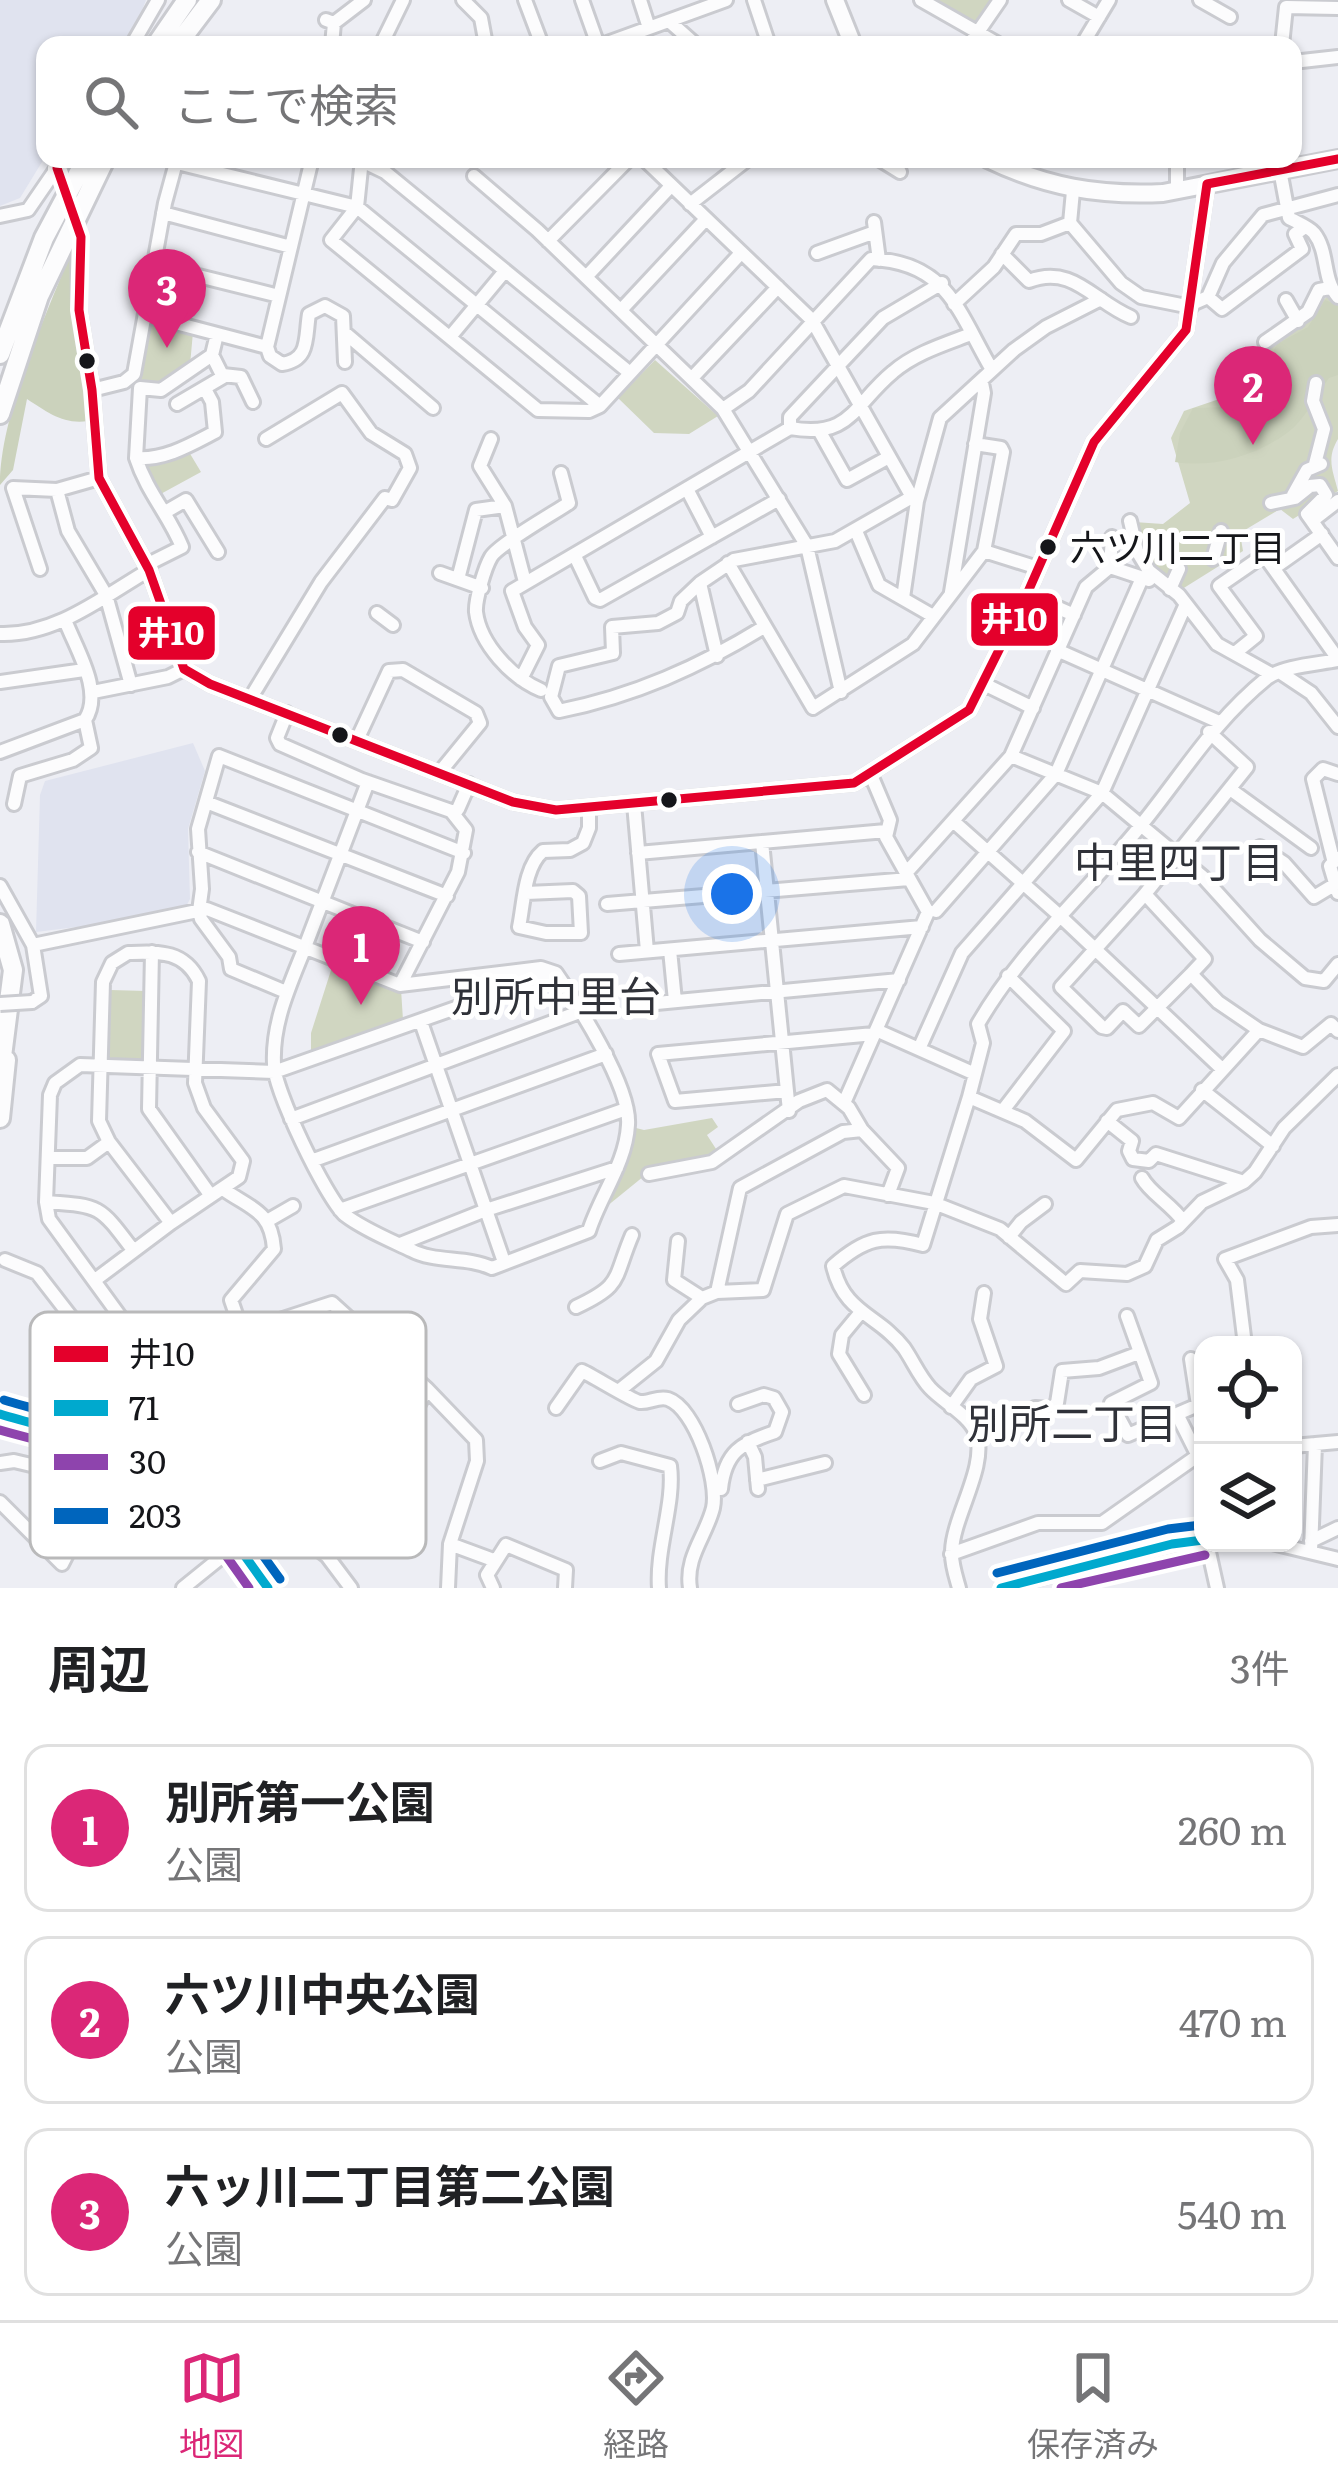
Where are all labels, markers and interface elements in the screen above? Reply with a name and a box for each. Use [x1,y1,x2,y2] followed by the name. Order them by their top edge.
[36,36,1302,168] search box
[78,69,144,135] icon: search
[174,69,399,136] text: ここで検索
[128,249,206,348] pin: 3
[1214,346,1292,445] pin: 2
[76,350,98,372] unlabelled marker
[1070,519,1286,572] place label: 六ツ川二丁目
[1037,536,1059,558] marker: 六ツ川二丁目
[969,591,1060,648] line badge: 井10
[981,592,1048,641] text: 井10
[126,604,217,662] line badge: 井10
[138,606,205,655] text: 井10
[329,724,351,746] unlabelled marker
[658,789,680,811] unlabelled marker
[1074,829,1284,891] district label: 中里四丁目
[702,864,762,924] your location
[322,906,400,1005] pin: 1
[451,963,661,1025] district label: 別所中里台
[30,1312,426,1558] legend
[129,1327,195,1376] text: 井10
[1194,1336,1302,1552] map controls
[1194,1336,1302,1444] button: locate
[129,1381,159,1430] text: 71
[967,1390,1177,1452] district label: 別所二丁目
[129,1435,166,1484] text: 30
[1194,1444,1302,1552] button: layers
[129,1489,182,1538] text: 203
[48,1628,150,1704] text: 周辺
[1230,1637,1290,1695] text: 3件
[165,1766,435,1833] text: 別所第一公園
[82,1799,98,1857] text: 1
[1178,1799,1287,1857] text: 260 m
[165,1833,243,1891] text: 公園
[165,1958,480,2025] text: 六ツ川中央公園
[80,1991,100,2049] text: 2
[1179,1991,1287,2049] text: 470 m
[165,2025,243,2083] text: 公園
[165,2150,615,2217] text: 六ッ川二丁目第二公園
[79,2183,101,2241] text: 3
[1178,2183,1287,2241] text: 540 m
[165,2217,243,2275] text: 公園
[179,2345,245,2466] tab: 地図
[603,2345,669,2466] tab: 経路
[1027,2345,1159,2466] tab: 保存済み

